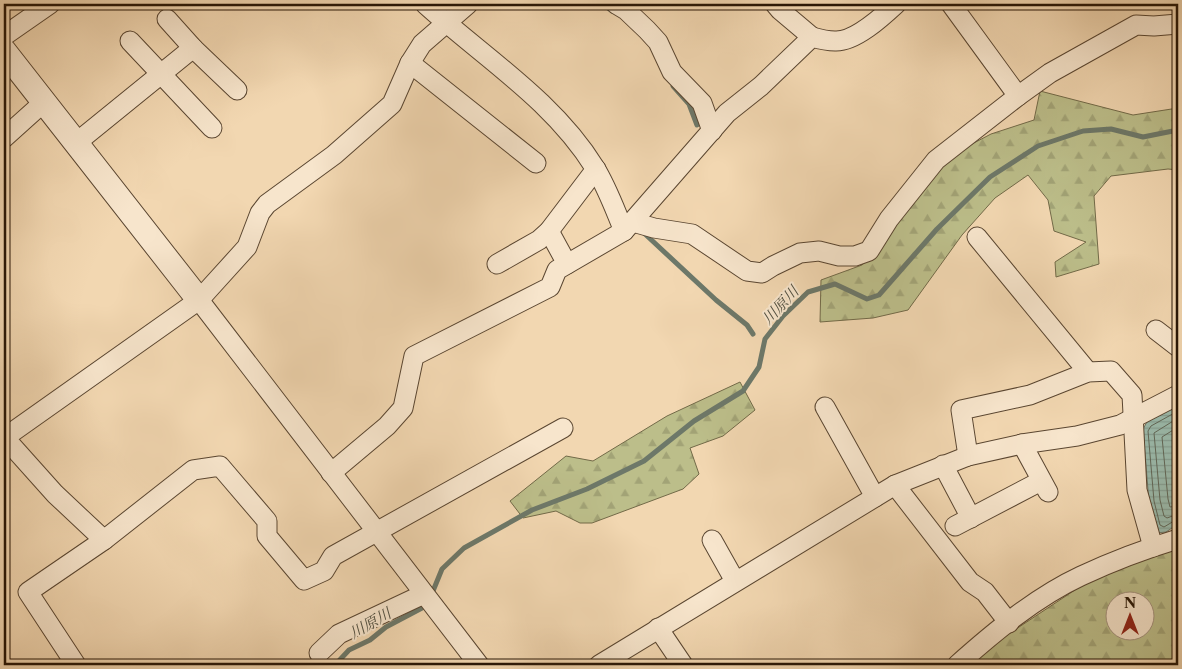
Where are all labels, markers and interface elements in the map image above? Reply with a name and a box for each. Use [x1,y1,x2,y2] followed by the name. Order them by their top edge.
[758,281,804,328] water label: 川原川
[1104,592,1154,642] north arrow
[1124,594,1136,612] text: N
[346,603,396,642] water label: 川原川

